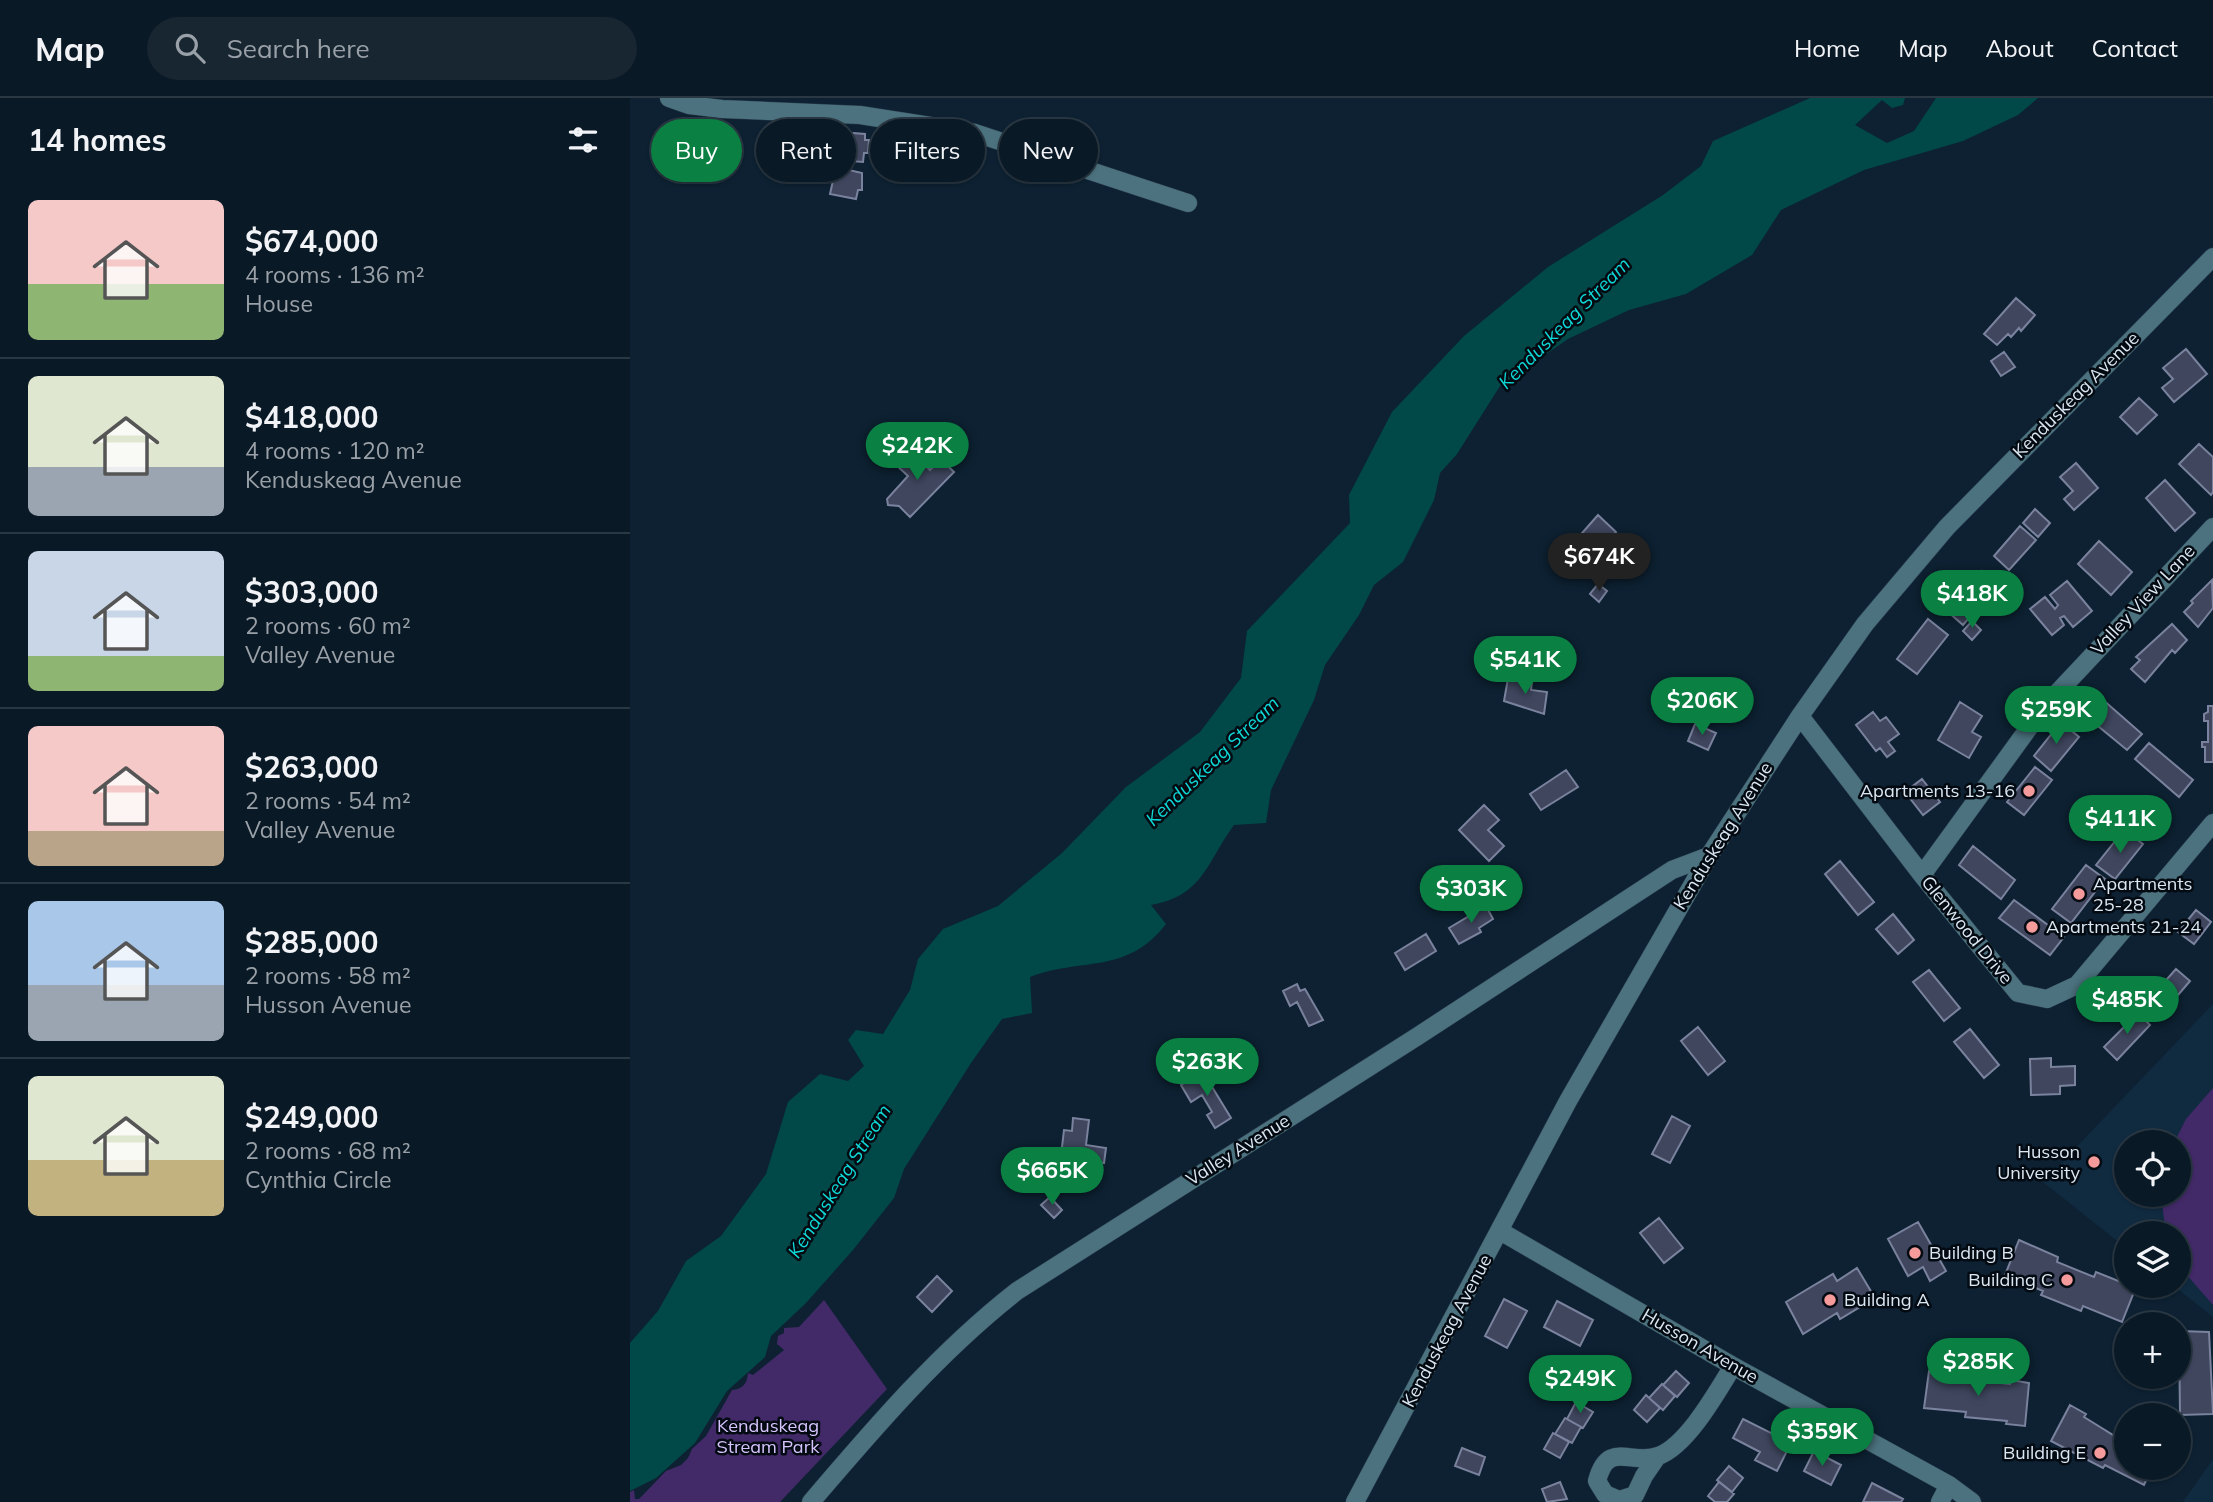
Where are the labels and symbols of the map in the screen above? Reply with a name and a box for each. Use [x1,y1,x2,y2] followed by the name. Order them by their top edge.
[1493,252,1635,394] water label: Kenduskeag Stream
[2008,327,2144,463] street label: Kenduskeag Avenue
[868,422,966,482] pin: $242K
[1550,533,1648,593] pin: $674K
[2086,540,2200,660] street label: Valley View Lane
[1923,570,2021,630] pin: $418K
[1476,636,1574,696] pin: $541K
[1653,678,1751,737] pin: $206K
[2007,686,2105,746] pin: $259K
[1140,691,1284,831] water label: Kenduskeag Stream
[1668,758,1777,914] street label: Kenduskeag Avenue
[1860,779,2015,802] place label: Apartments 13-16
[2021,783,2037,799] marker: Apartments 13-16
[2071,796,2169,855] pin: $411K
[1422,866,1520,925] pin: $303K
[1917,871,2018,989] street label: Glenwood Drive
[2093,872,2193,916] place label: Apartments 25-28
[2071,886,2087,902] marker: Apartments 25-28
[2046,915,2201,938] place label: Apartments 21-24
[2024,919,2040,935] marker: Apartments 21-24
[2078,976,2176,1036] pin: $485K
[1158,1038,1256,1098] pin: $263K
[782,1100,896,1262] water label: Kenduskeag Stream
[1182,1109,1294,1190] street label: Valley Avenue
[1997,1140,2080,1184] place label: Husson University
[1003,1148,1101,1207] pin: $665K
[2086,1154,2102,1170] marker: Husson University
[1929,1241,2014,1264] place label: Building B
[1907,1245,1923,1261] marker: Building B
[1397,1251,1497,1411] street label: Kenduskeag Avenue
[1968,1268,2053,1291] place label: Building C
[2059,1272,2075,1288] marker: Building C
[1844,1288,1930,1311] place label: Building A
[1822,1292,1838,1308] marker: Building A
[1638,1303,1762,1388] street label: Husson Avenue
[1929,1338,2027,1398] pin: $285K
[1531,1356,1629,1415] pin: $249K
[1773,1408,1871,1468] pin: $359K
[717,1414,820,1458] park label: Kenduskeag Stream Park
[2003,1441,2086,1464] place label: Building E
[2092,1445,2108,1461] marker: Building E

